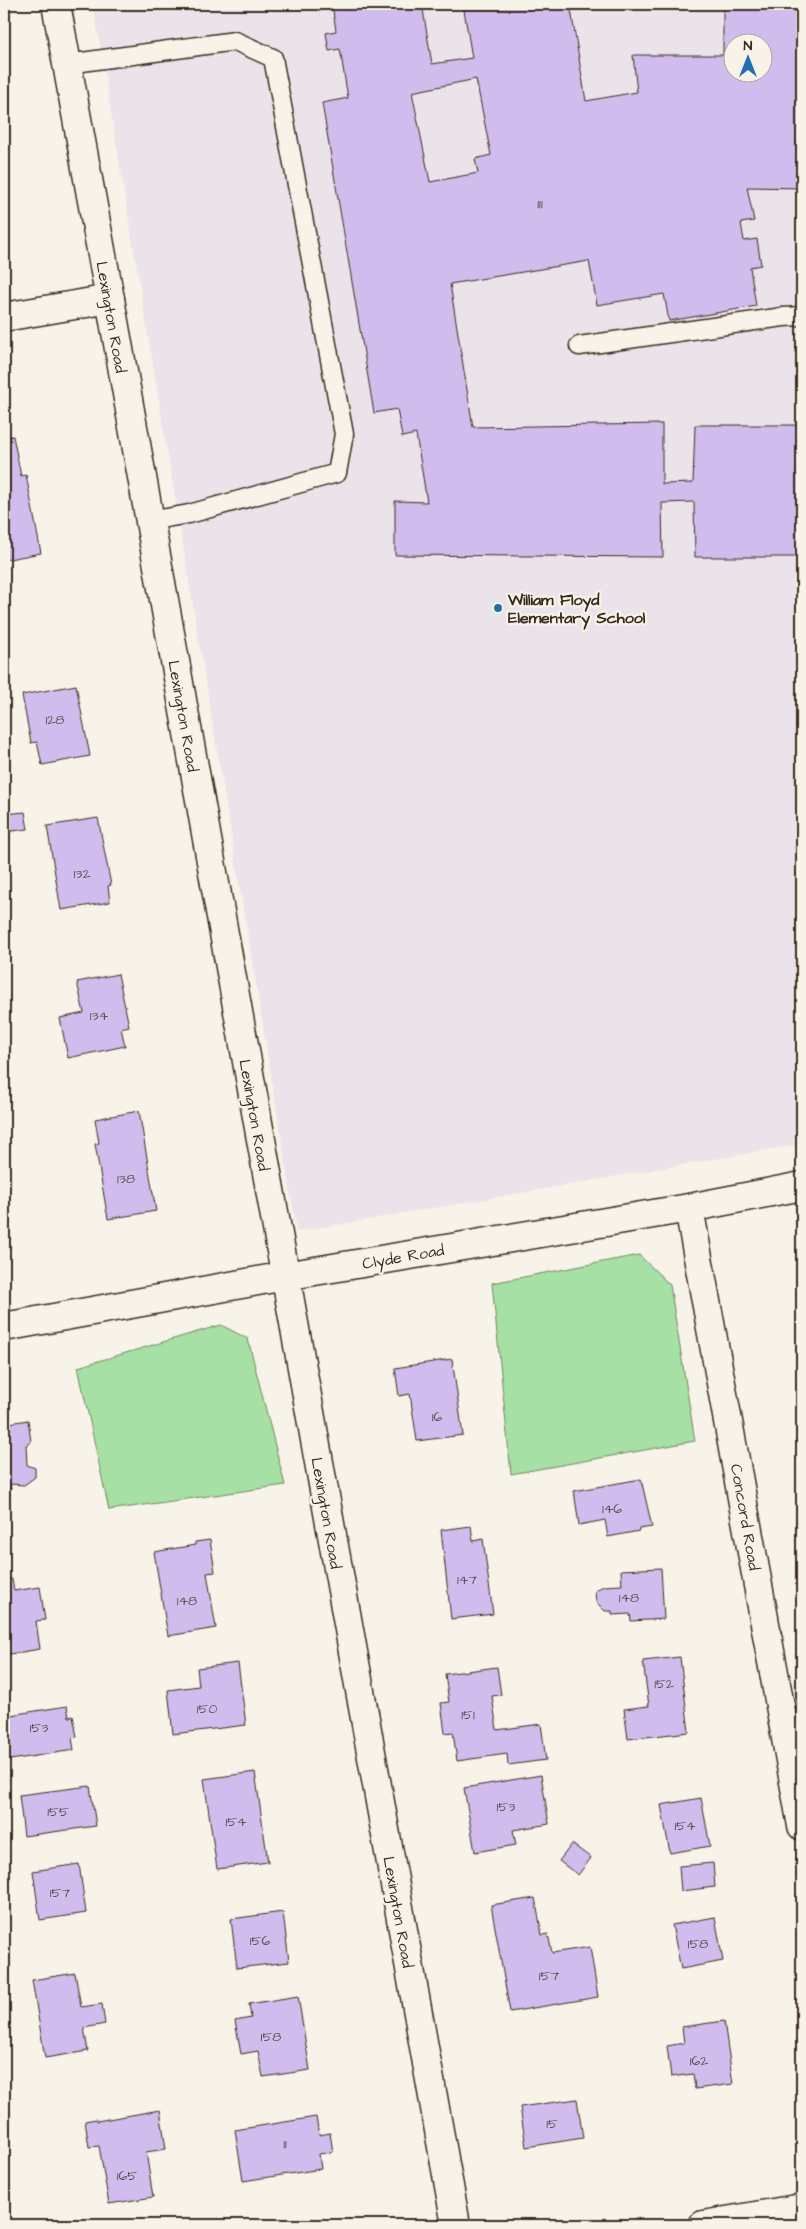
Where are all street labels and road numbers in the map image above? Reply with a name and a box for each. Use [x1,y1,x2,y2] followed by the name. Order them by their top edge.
[89,260,132,375] street label: Lexington Road
[161,659,204,774] street label: Lexington Road
[232,1058,275,1173] street label: Lexington Road
[361,1239,446,1276] street label: Clyde Road
[304,1456,347,1571] street label: Lexington Road
[725,1462,765,1572] street label: Concord Road
[376,1855,419,1970] street label: Lexington Road

